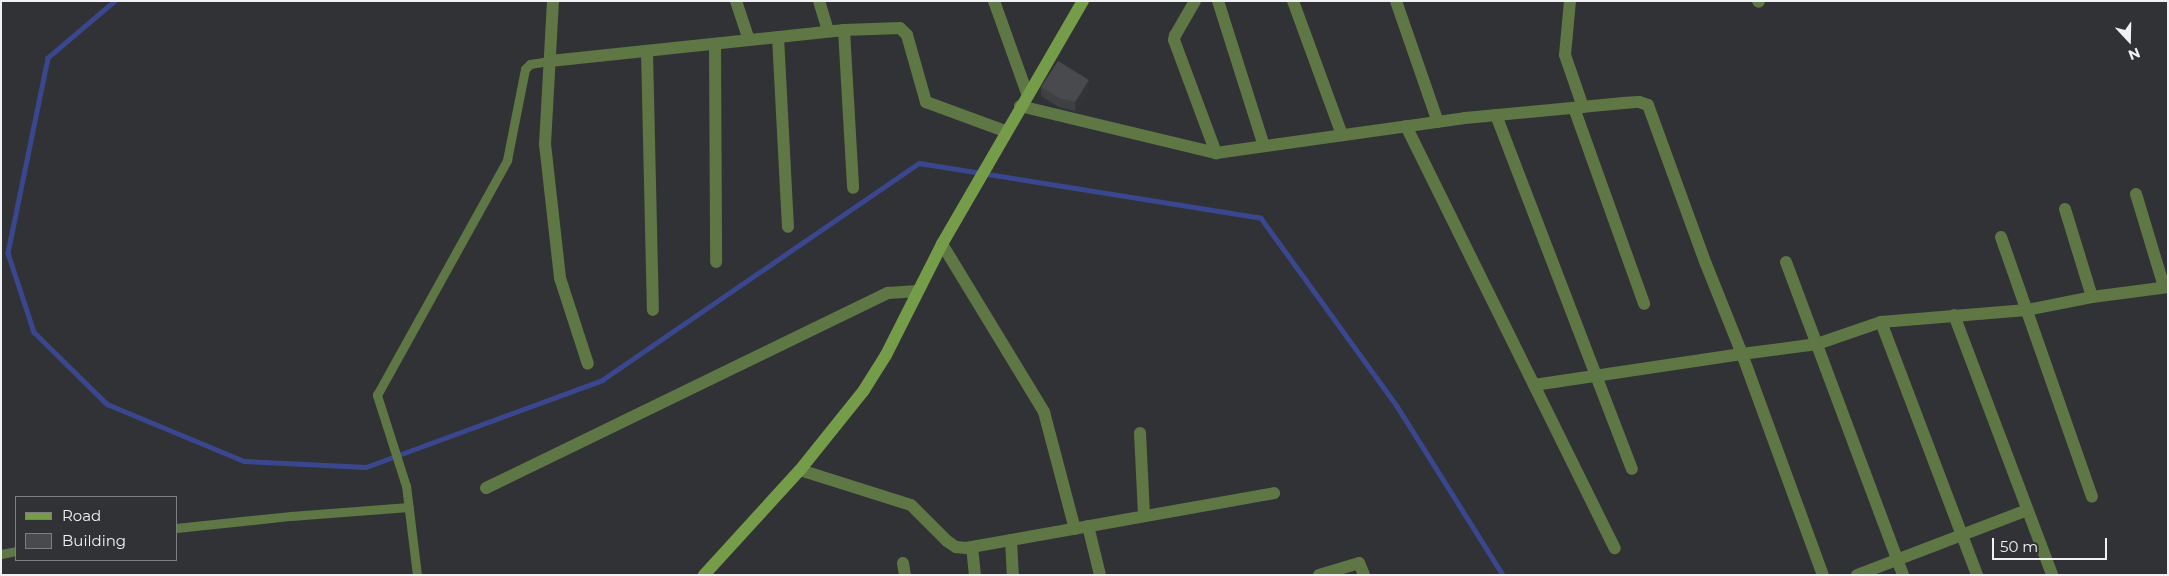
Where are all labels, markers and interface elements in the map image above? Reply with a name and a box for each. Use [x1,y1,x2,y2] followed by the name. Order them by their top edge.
[2104,15,2154,65] north arrow
[2126,44,2143,64] text: N
[15,496,178,561] legend
[62,506,101,525] text: Road
[1994,528,2109,560] scale bar
[62,531,126,550] text: Building
[2000,537,2038,556] text: 50 m

